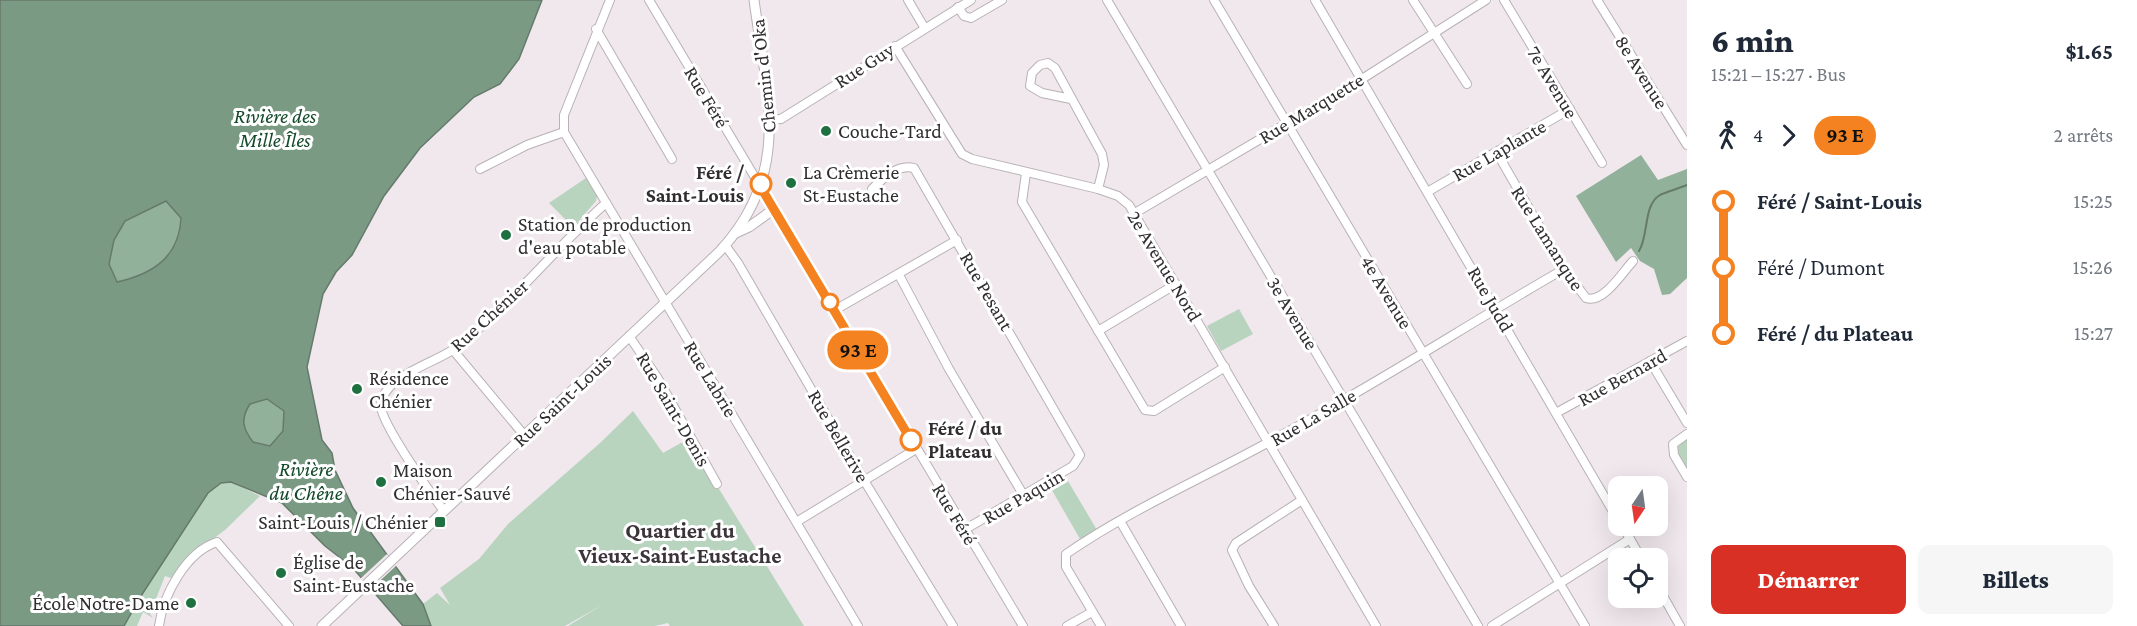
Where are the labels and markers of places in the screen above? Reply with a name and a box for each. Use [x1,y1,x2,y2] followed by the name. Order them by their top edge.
[838,120,942,142] place label: Couche-Tard
[819,124,833,138] marker: Couche-Tard
[646,161,745,206] place label: Féré / Saint-Louis
[803,161,899,206] place label: La Crèmerie St-Eustache
[750,173,772,195] marker: Féré / Saint-Louis
[784,176,798,190] marker: La Crèmerie St-Eustache
[518,213,692,259] place label: Station de production d'eau potable
[499,228,513,242] marker: Station de production d'eau potable
[821,293,839,311] unlabelled marker
[369,367,449,412] place label: Résidence Chénier
[350,382,364,396] marker: Résidence Chénier
[928,417,1003,462] place label: Féré / du Plateau
[900,429,922,451] marker: Féré / du Plateau
[393,459,511,504] place label: Maison Chénier-Sauvé
[374,475,388,489] marker: Maison Chénier-Sauvé
[258,511,428,533] place label: Saint-Louis / Chénier
[433,515,447,529] marker: Saint-Louis / Chénier
[293,551,414,596] place label: Église de Saint-Eustache
[274,566,288,580] marker: Église de Saint-Eustache
[32,592,179,614] place label: École Notre-Dame
[184,596,198,610] marker: École Notre-Dame

